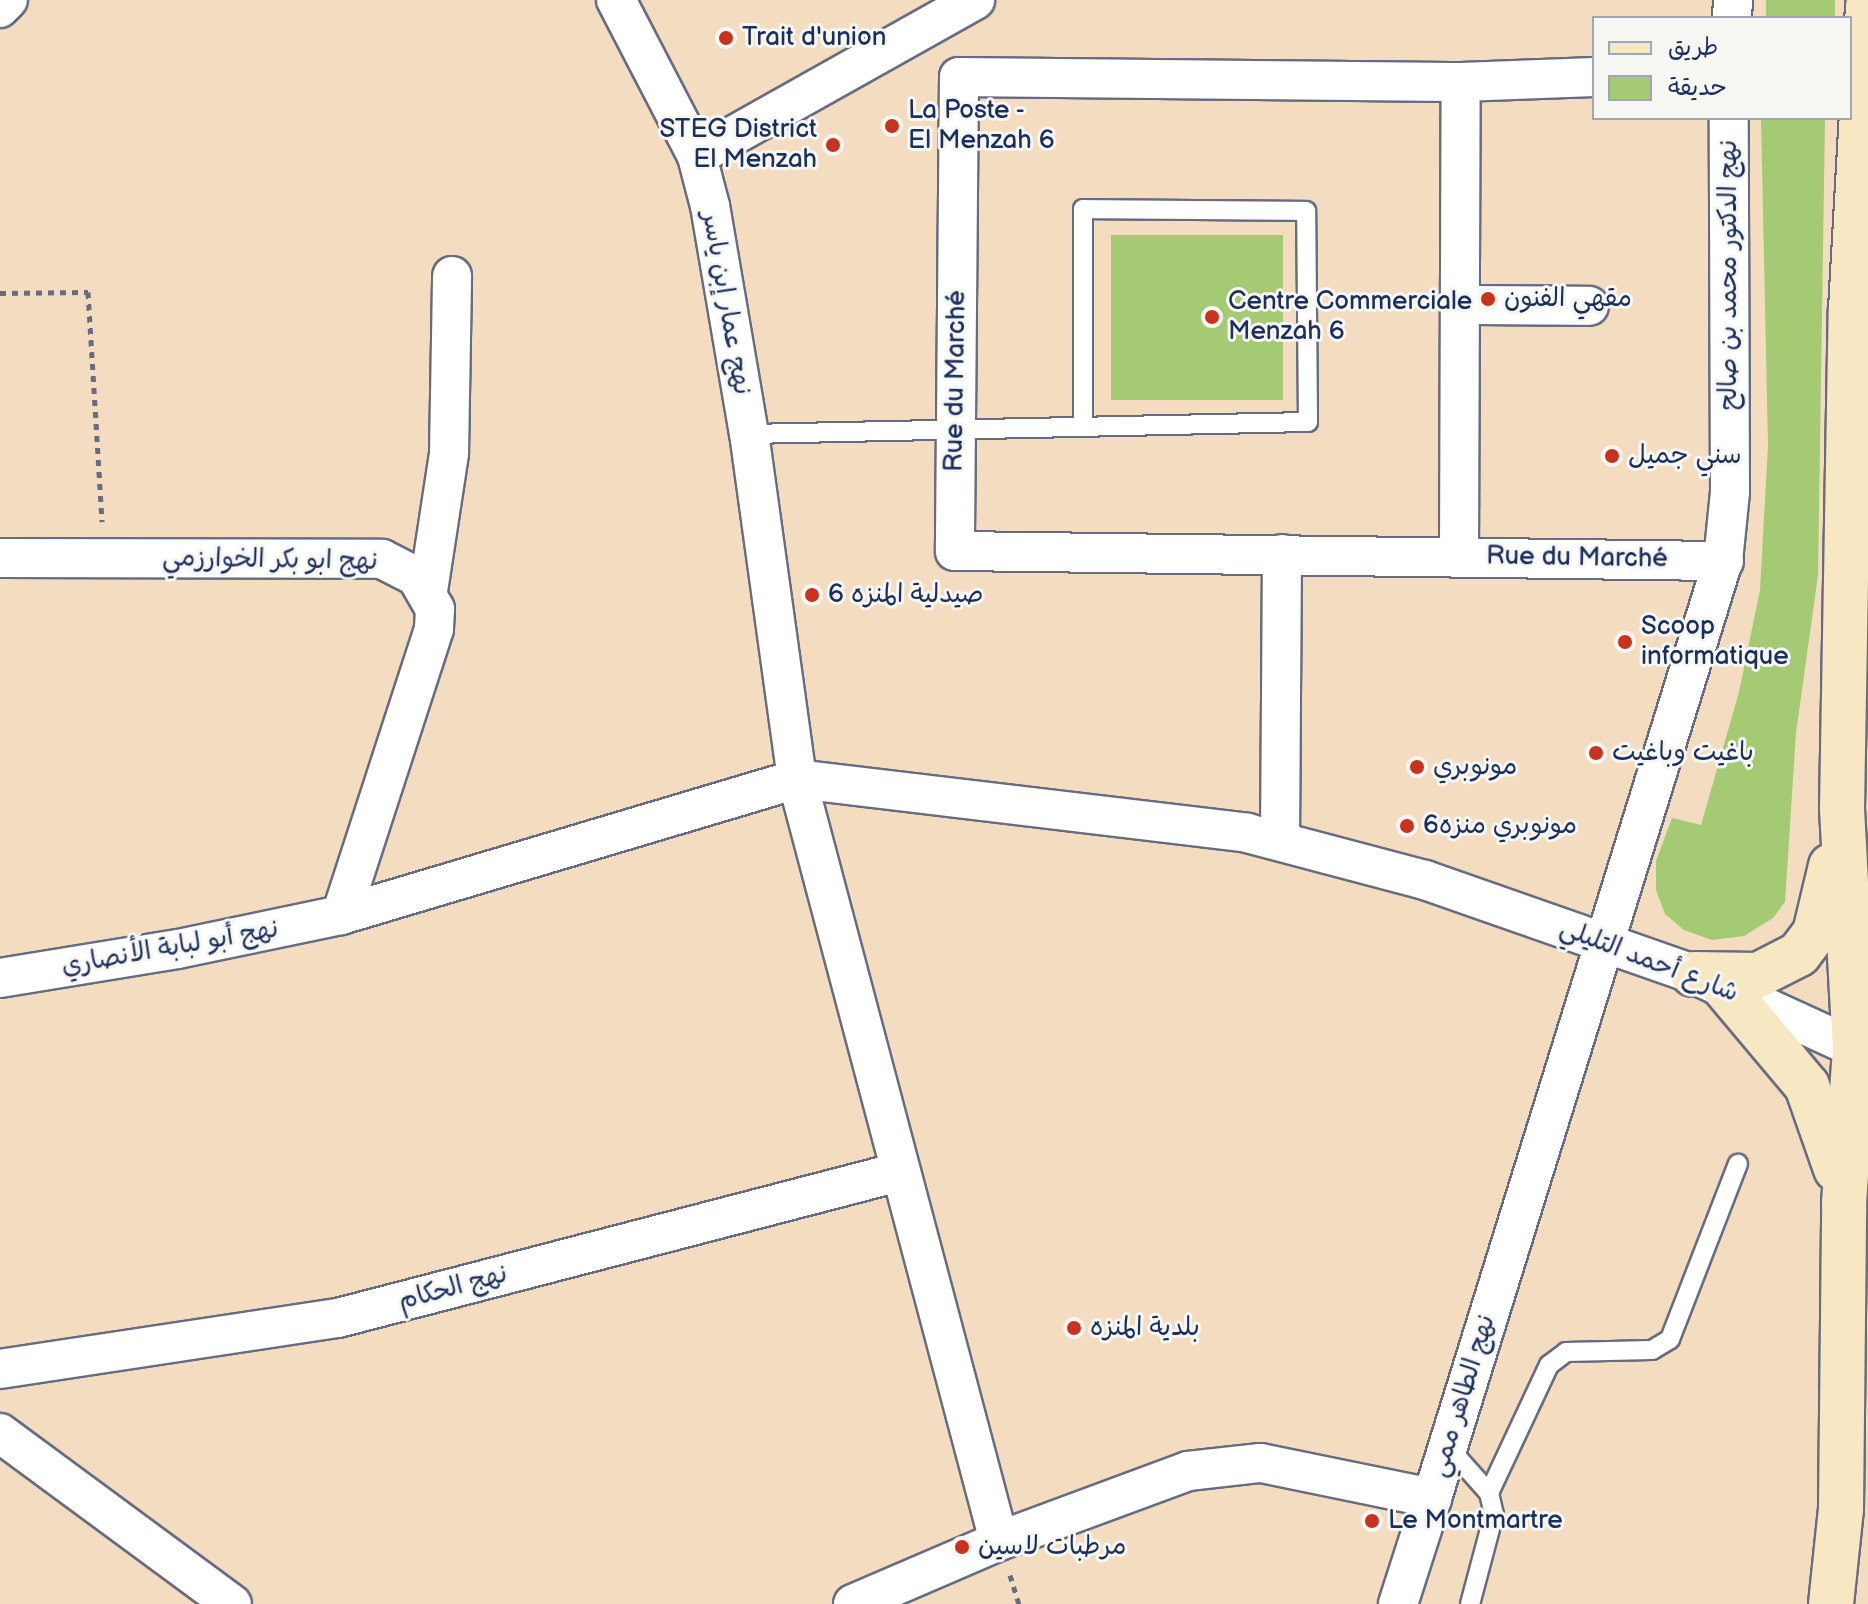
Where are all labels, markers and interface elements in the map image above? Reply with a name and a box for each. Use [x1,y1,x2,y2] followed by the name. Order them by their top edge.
[1592,16,1852,120] legend
[742,22,886,54] place label: Trait d'union
[717,29,735,47] marker: Trait d'union
[1668,33,1718,62] text: طريق
[1668,73,1727,102] text: حديقة
[908,95,1055,156] place label: La Poste - El Menzah 6
[660,114,817,176] place label: STEG District El Menzah
[883,117,901,135] marker: La Poste - El Menzah 6
[824,136,842,154] marker: STEG District El Menzah
[1713,140,1745,410] street label: نهج الدكتور محمد بن صالح
[694,209,758,397] street label: نهج عمار إبن ياسر
[1504,283,1632,315] place label: مقهي الفنون
[1228,286,1472,348] place label: Centre Commerciale Menzah 6
[939,290,973,472] street label: Rue du Marché
[1479,290,1497,308] marker: مقهي الفنون
[1203,308,1221,326] marker: Centre Commerciale Menzah 6
[1628,440,1742,472] place label: سني جميل
[1603,447,1621,465] marker: سني جميل
[1486,541,1668,575] street label: Rue du Marché
[162,543,378,577] street label: نهج ابو بكر الخوارزمي
[828,579,983,611] place label: صيدلية المنزه 6
[803,586,821,604] marker: صيدلية المنزه 6
[1641,611,1789,672] place label: Scoop informatique
[1616,633,1634,651] marker: Scoop informatique
[1612,737,1754,769] place label: باغيت وباغيت
[1587,744,1605,762] marker: باغيت وباغيت
[1433,751,1517,783] place label: مونوبري
[1408,758,1426,776] marker: مونوبري
[1423,810,1577,842] place label: مونوبري منزه6
[1398,817,1416,835] marker: مونوبري منزه6
[1555,913,1743,1009] street label: شارع أحمد التليلي
[59,914,281,982] street label: نهج أبو لبابة الأنصاري
[395,1258,511,1318] street label: نهج الحكام
[1424,1311,1502,1481] street label: نهج الطاهر ممي
[1090,1312,1200,1344] place label: بلدية المنزه
[1065,1319,1083,1337] marker: بلدية المنزه
[1388,1505,1563,1537] place label: Le Montmartre
[1363,1512,1381,1530] marker: Le Montmartre
[978,1531,1126,1563] place label: مرطبات لاسين
[953,1538,971,1556] marker: مرطبات لاسين

